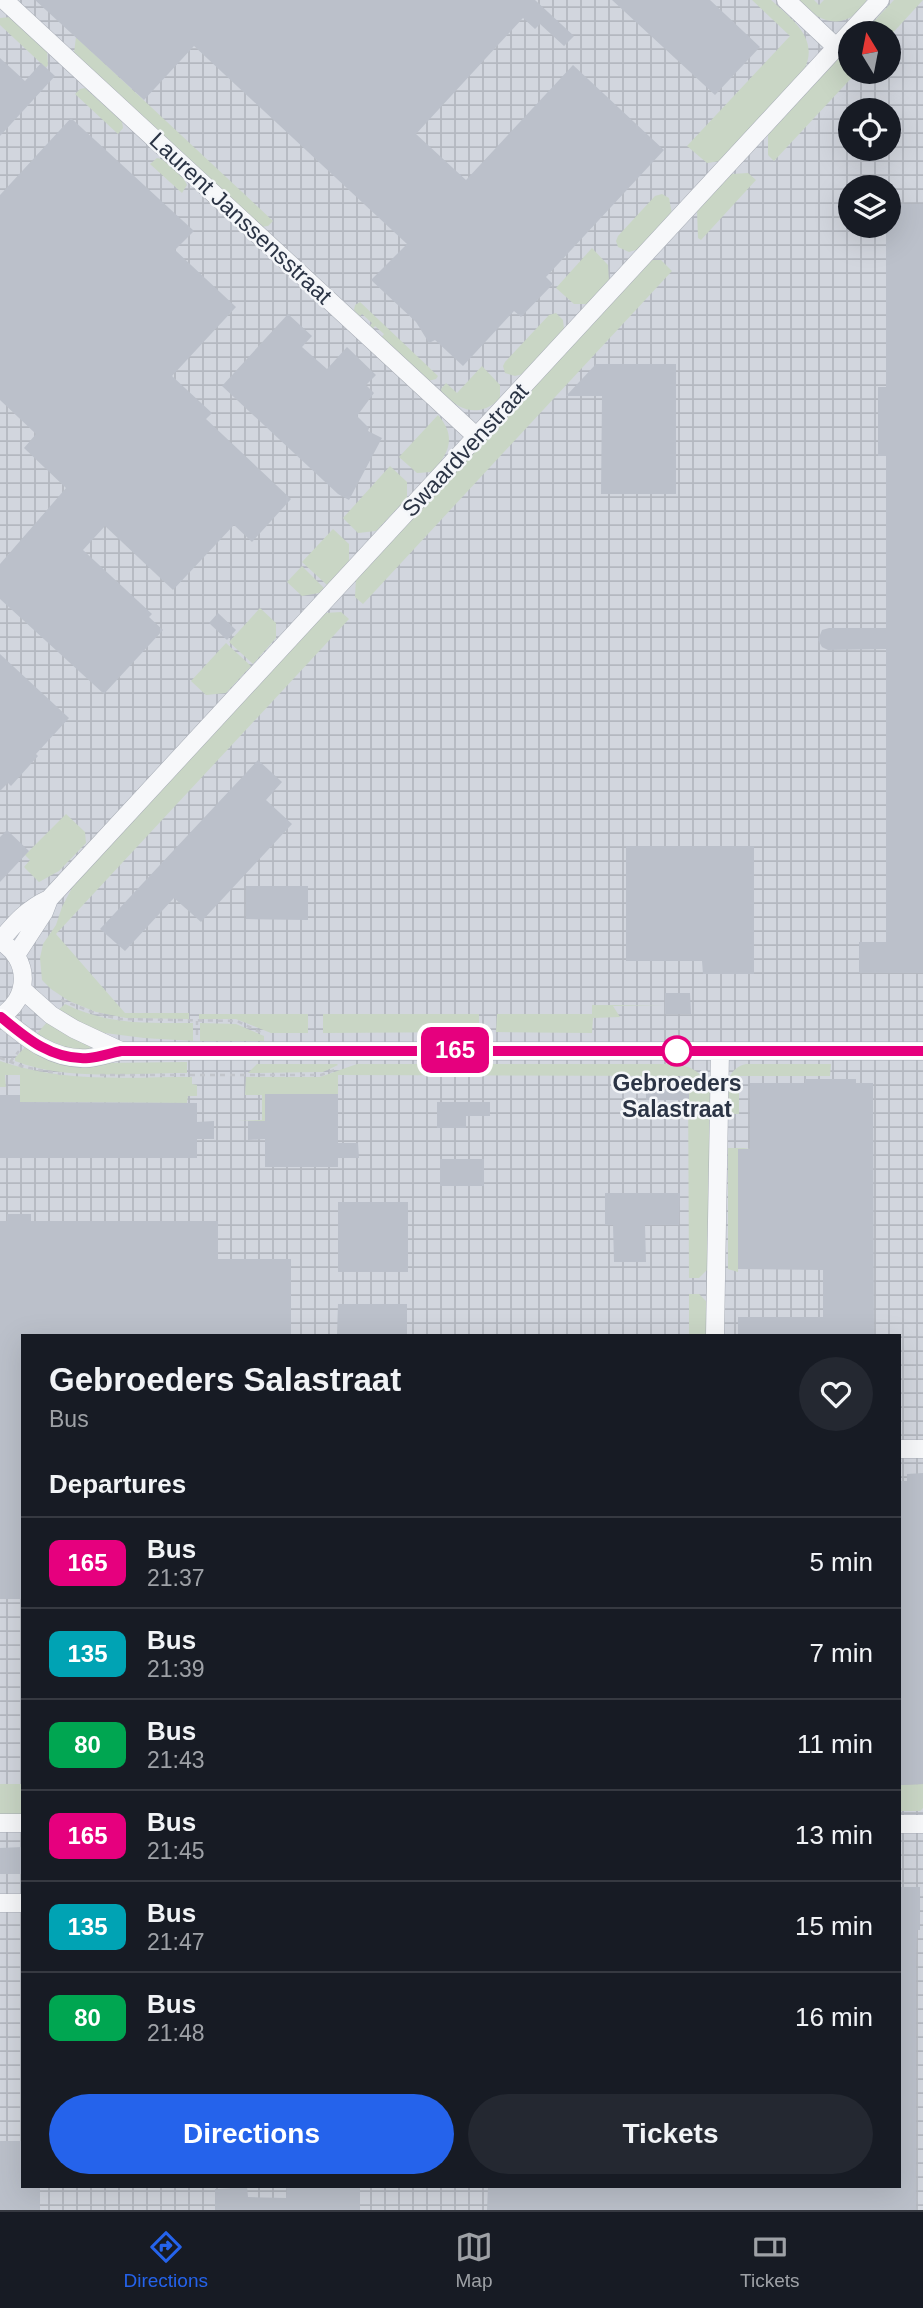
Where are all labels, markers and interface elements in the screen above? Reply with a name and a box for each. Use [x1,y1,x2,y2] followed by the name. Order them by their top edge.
[838,21,901,84] north arrow
[838,21,901,238] map controls
[838,98,901,161] button: locate
[145,127,338,309] street label: Laurent Janssensstraat
[838,175,901,238] button: layers
[397,378,534,522] street label: Swaardvenstraat
[415,1027,495,1073] line badge: 165
[435,1036,475,1063] text: 165
[662,1036,692,1066] marker: Gebroeders Salastraat
[612,1070,742,1122] place label: Gebroeders Salastraat
[799,1357,873,1431] button: heart
[49,1361,401,1398] text: Gebroeders Salastraat
[49,1406,89,1432] text: Bus
[49,1469,186,1499] text: Departures
[147,1534,196,1564] text: Bus
[809,1547,873,1577] text: 5 min
[67,1549,108,1576] text: 165
[147,1565,205,1591] text: 21:37
[147,1625,196,1655] text: Bus
[809,1638,873,1668] text: 7 min
[67,1640,108,1667] text: 135
[147,1656,205,1682] text: 21:39
[147,1716,196,1746] text: Bus
[797,1729,873,1759] text: 11 min
[74,1731,101,1758] text: 80
[147,1747,205,1773] text: 21:43
[147,1807,196,1837] text: Bus
[795,1820,873,1850] text: 13 min
[67,1822,108,1849] text: 165
[147,1838,205,1864] text: 21:45
[147,1898,196,1928] text: Bus
[795,1911,873,1941] text: 15 min
[67,1913,108,1940] text: 135
[147,1929,205,1955] text: 21:47
[147,1989,196,2019] text: Bus
[795,2002,873,2032] text: 16 min
[74,2004,101,2031] text: 80
[147,2020,205,2046] text: 21:48
[49,2094,454,2174] button: Directions
[468,2094,873,2174] button: Tickets
[124,2228,208,2292] tab: Directions
[455,2228,493,2292] tab: Map
[740,2228,799,2292] tab: Tickets

